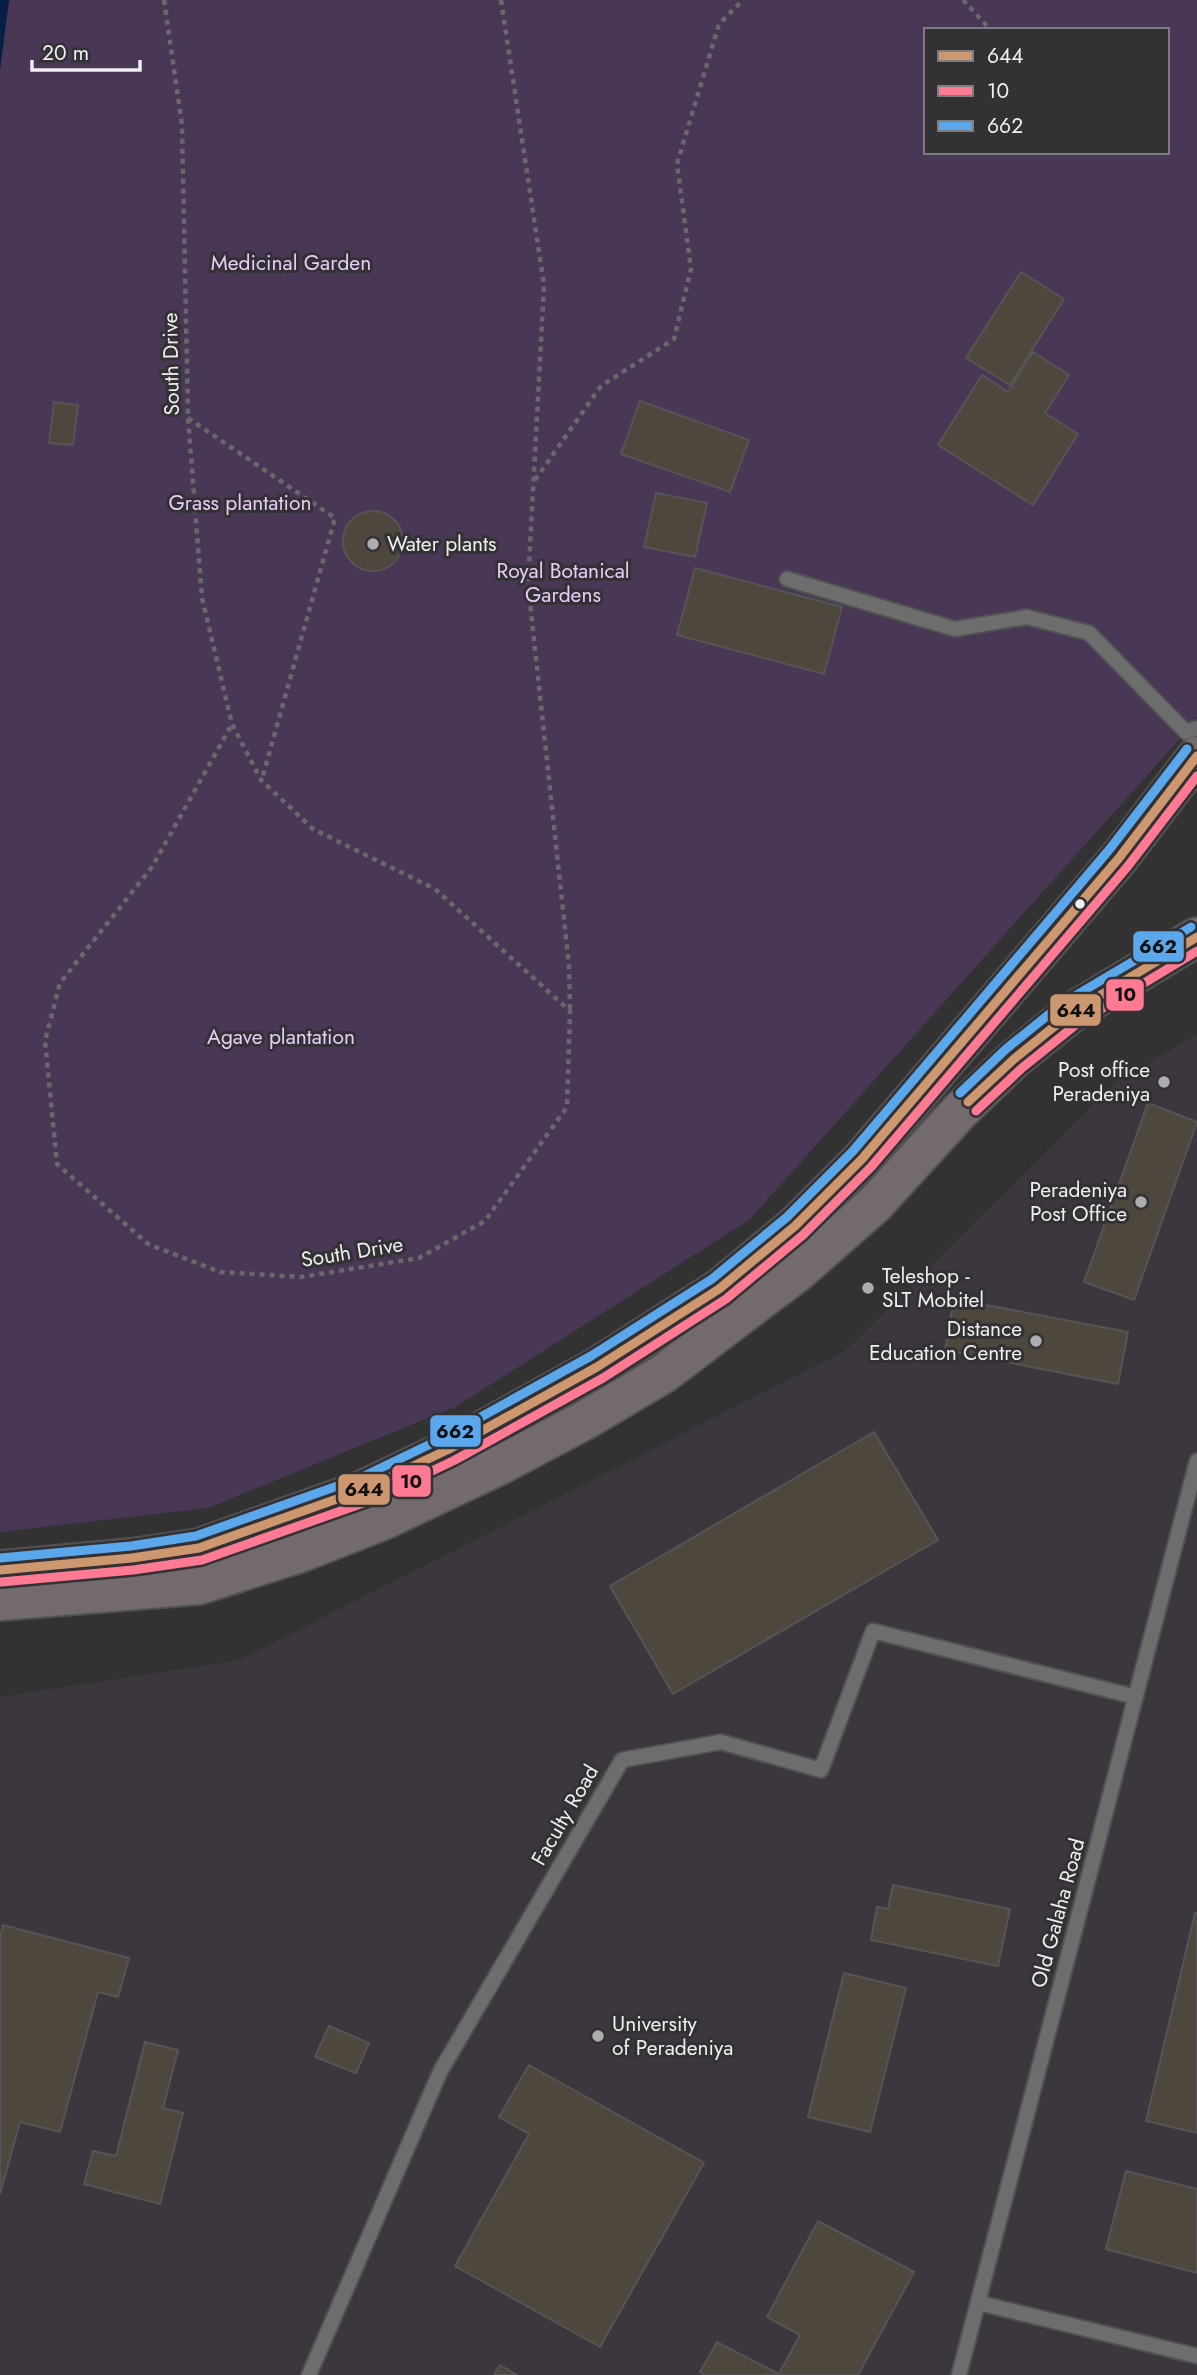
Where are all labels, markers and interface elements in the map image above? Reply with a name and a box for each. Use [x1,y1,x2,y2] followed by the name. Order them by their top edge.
[32,28,140,72] scale bar
[924,28,1169,154] legend
[42,38,89,68] text: 20 m
[987,41,1024,71] text: 644
[987,76,1009,106] text: 10
[987,111,1023,141] text: 662
[211,248,371,278] park label: Medicinal Garden
[155,312,187,416] street label: South Drive
[169,488,311,518] park label: Grass plantation
[387,529,497,559] place label: Water plants
[365,536,381,552] marker: Water plants
[496,556,630,610] park label: Royal Botanical Gardens
[1073,897,1087,911] unlabelled marker
[1132,930,1185,963] line badge: 662
[1139,933,1177,960] text: 662
[1105,978,1145,1012] line badge: 10
[1114,981,1136,1008] text: 10
[1049,993,1102,1027] line badge: 644
[1056,997,1096,1024] text: 644
[207,1022,355,1052] park label: Agave plantation
[1052,1055,1150,1109] place label: Post office Peradeniya
[1156,1074,1172,1090] marker: Post office Peradeniya
[1029,1175,1127,1229] place label: Peradeniya Post Office
[1133,1194,1149,1210] marker: Peradeniya Post Office
[299,1229,405,1275] street label: South Drive
[882,1261,984,1315] place label: Teleshop - SLT Mobitel
[860,1280,876,1296] marker: Teleshop - SLT Mobitel
[869,1314,1022,1368] place label: Distance Education Centre
[1028,1333,1044,1349] marker: Distance Education Centre
[429,1414,482,1448] line badge: 662
[436,1418,474,1445] text: 662
[391,1464,432,1498] line badge: 10
[400,1468,422,1495] text: 10
[337,1473,391,1506] line badge: 644
[344,1476,384,1503] text: 644
[524,1759,606,1871] street label: Faculty Road
[1024,1835,1092,1991] street label: Old Galaha Road
[612,2009,733,2063] place label: University of Peradeniya
[590,2028,606,2044] marker: University of Peradeniya

